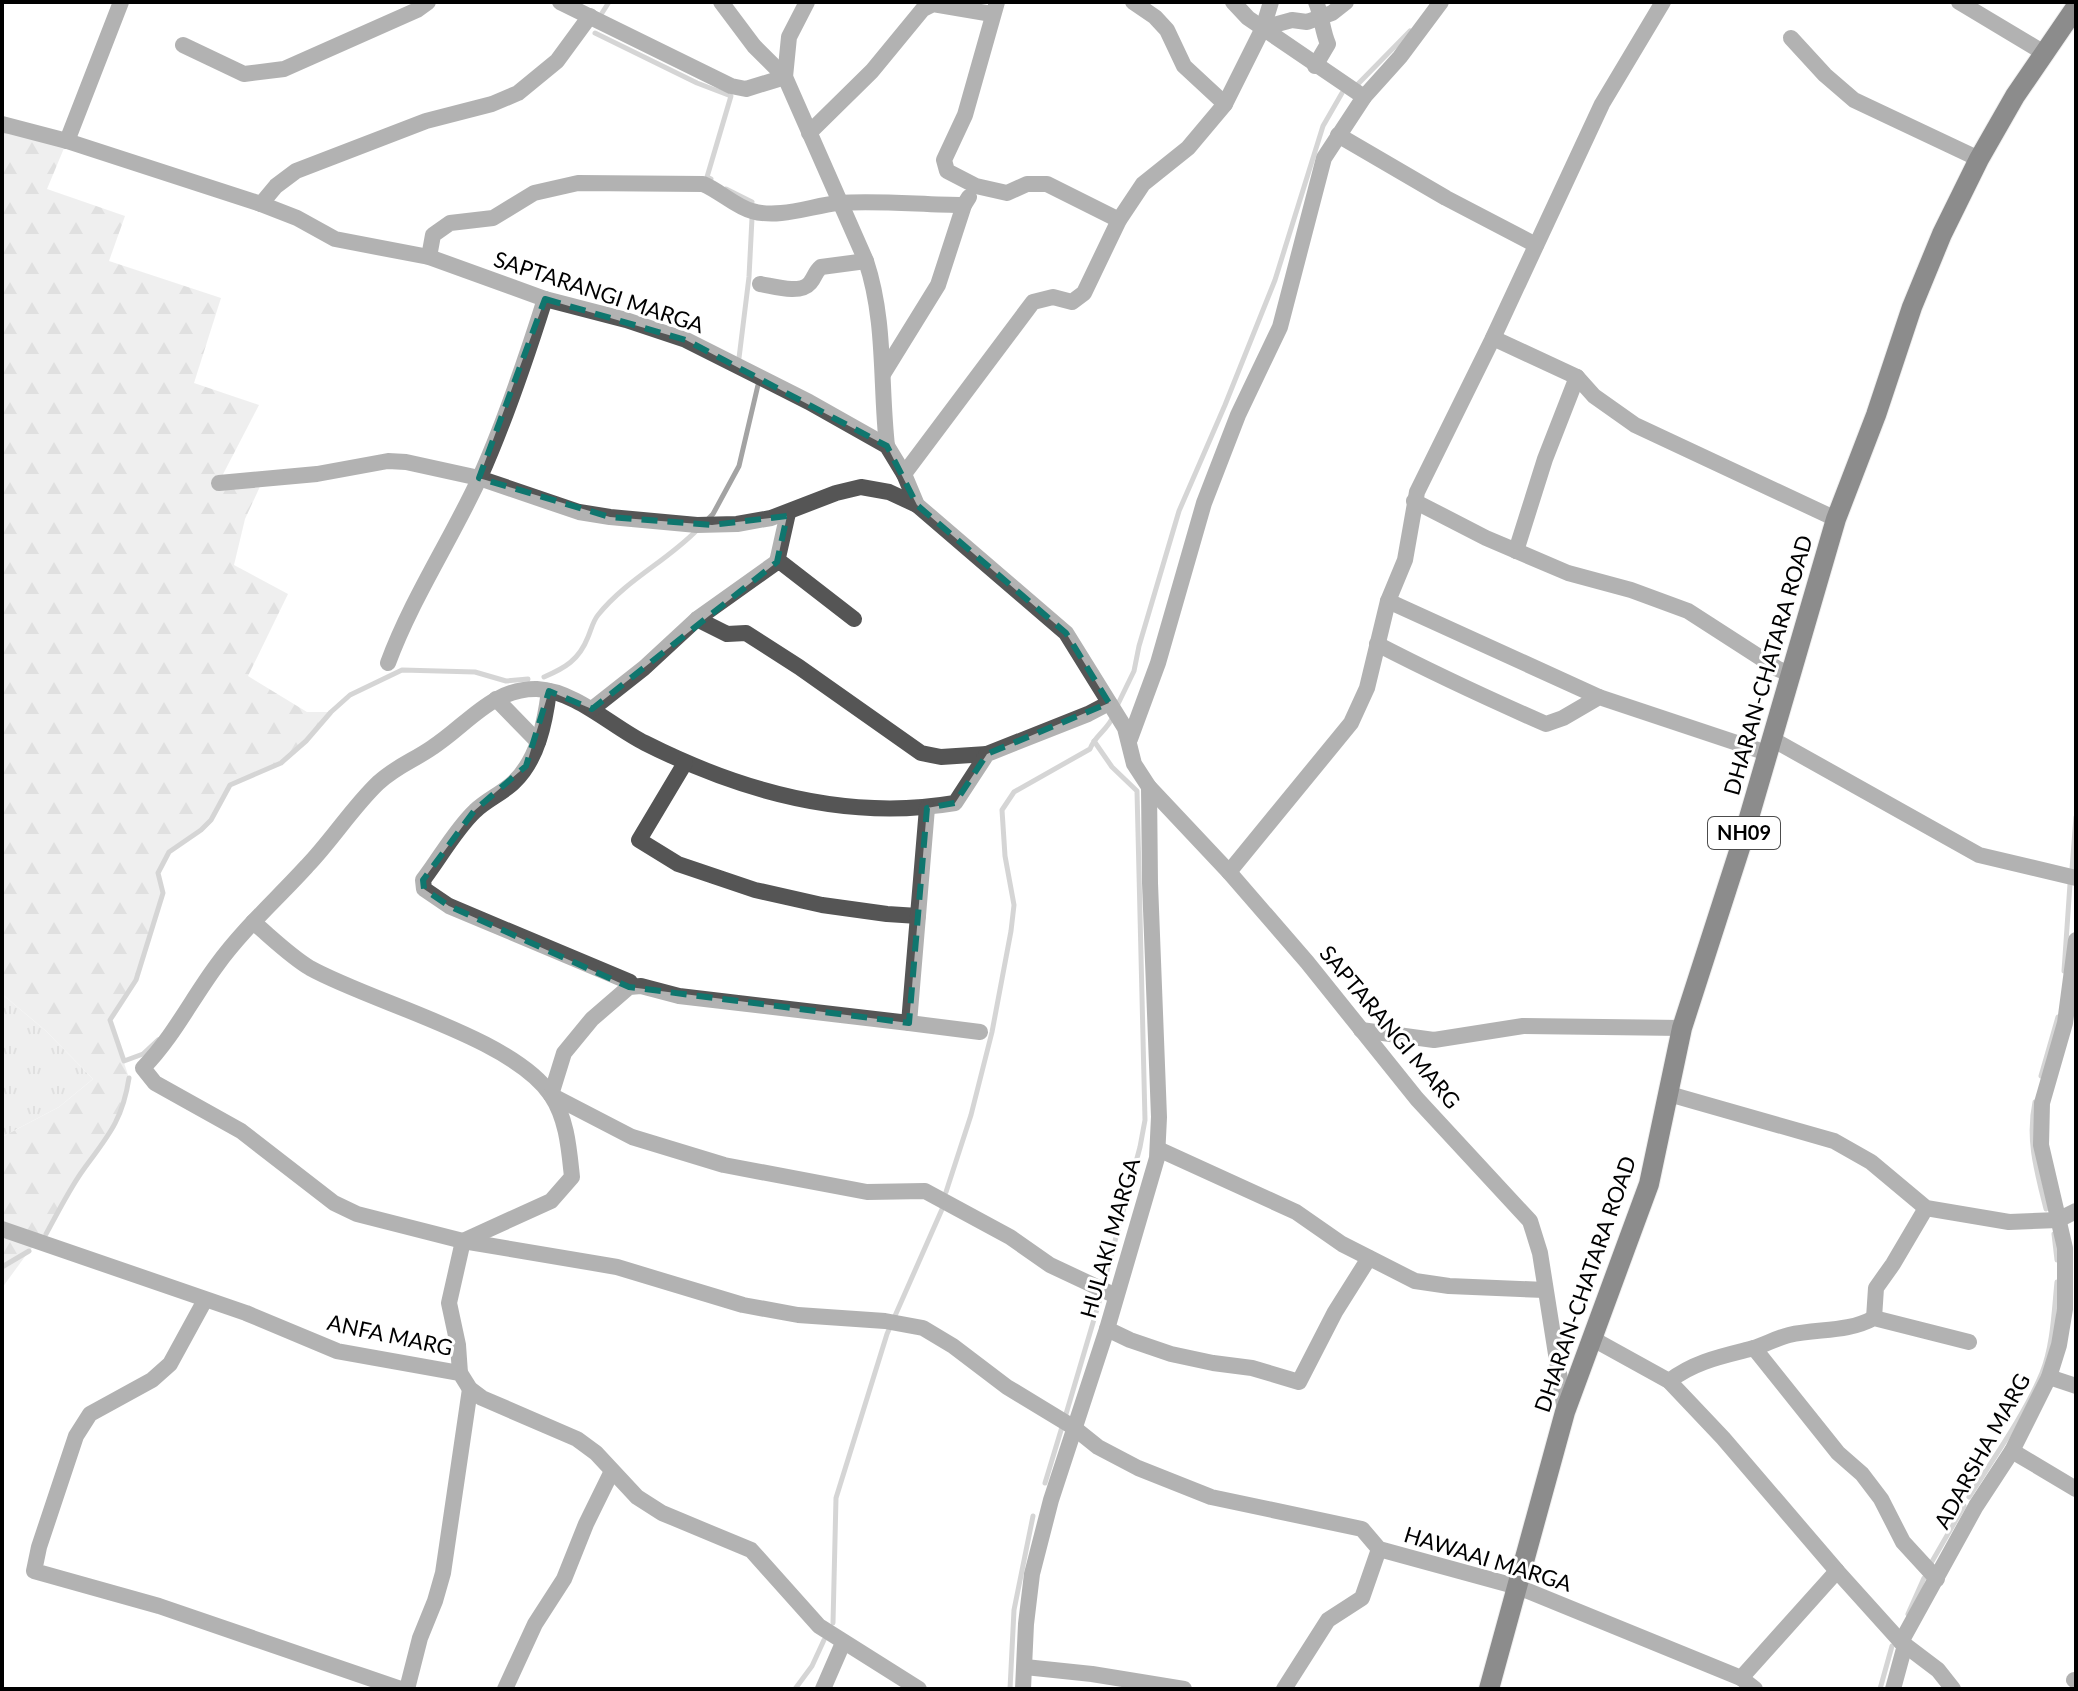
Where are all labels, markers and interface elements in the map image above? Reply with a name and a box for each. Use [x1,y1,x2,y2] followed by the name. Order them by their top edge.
[491,245,708,338] street label: SAPTARANGI MARGA
[1717,532,1818,798] street label: DHARAN-CHATARA ROAD
[1708,817,1780,849] road number: NH09
[1314,940,1466,1114] street label: SAPTARANGI MARG
[1528,1152,1641,1416] street label: DHARAN-CHATARA ROAD
[1074,1155,1145,1321] street label: HULAKI MARGA
[325,1308,455,1361] street label: ANFA MARG
[1928,1368,2035,1533] street label: ADARSHA MARG
[1401,1520,1575,1597] street label: HAWAAI MARGA

